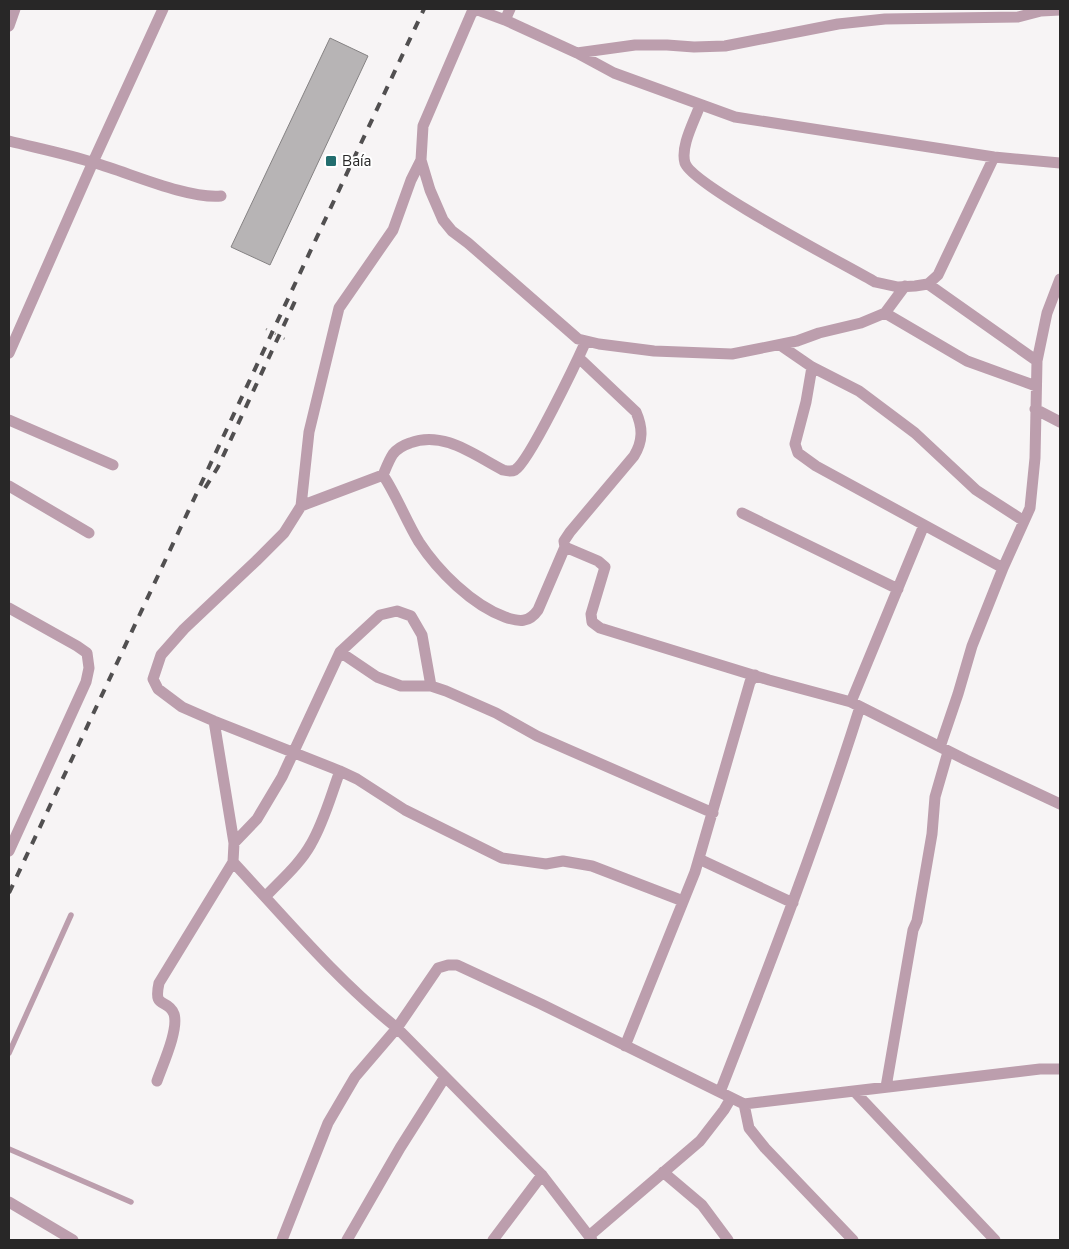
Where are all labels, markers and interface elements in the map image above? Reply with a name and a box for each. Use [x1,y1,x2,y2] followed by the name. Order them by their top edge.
[342,151,372,171] place label: Baía
[324,154,338,168] marker: Baía

